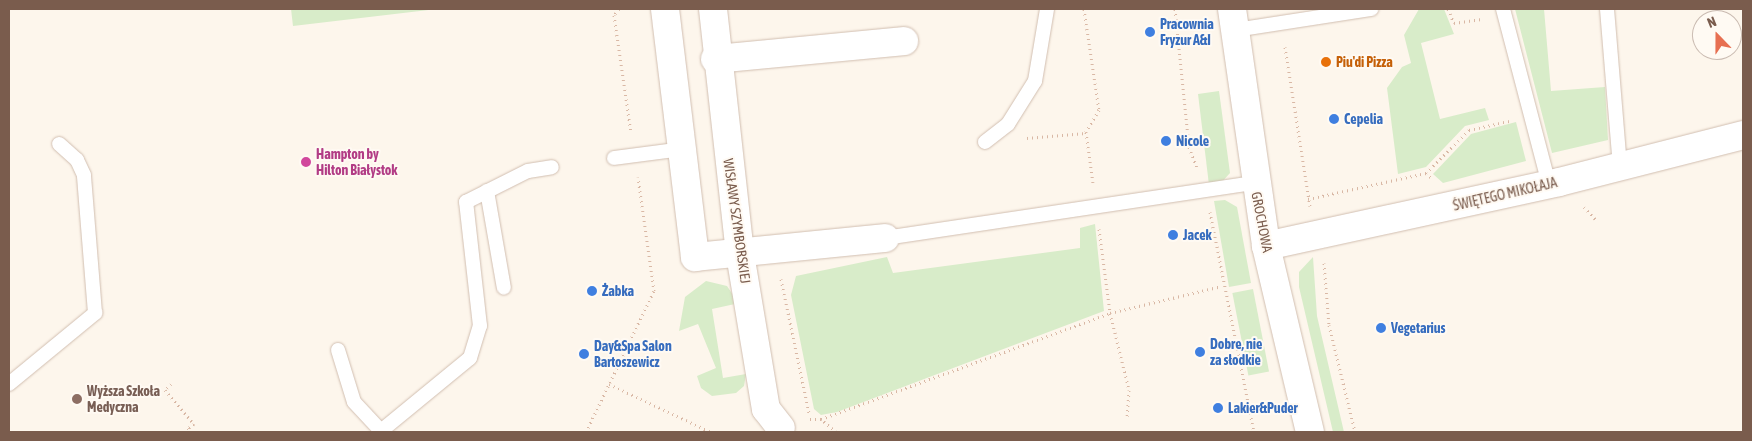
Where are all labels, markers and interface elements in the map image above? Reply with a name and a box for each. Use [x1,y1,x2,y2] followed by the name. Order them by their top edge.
[1692,10,1742,60] north arrow
[1705,13,1719,31] text: N
[1160,16,1214,48] place label: Pracownia Fryzur A&I
[1144,26,1156,38] marker: Pracownia Fryzur A&I
[1336,54,1393,70] place label: Piu'di Pizza
[1320,56,1332,68] marker: Piu'di Pizza
[1344,111,1383,127] place label: Cepelia
[1328,113,1340,125] marker: Cepelia
[1176,133,1209,149] place label: Nicole
[1160,135,1172,147] marker: Nicole
[316,146,398,178] place label: Hampton by Hilton Białystok
[300,156,312,168] marker: Hampton by Hilton Białystok
[720,157,754,285] street label: WISŁAWY SZYMBORSKIEJ
[1451,174,1559,214] street label: ŚWIĘTEGO MIKOŁAJA
[1248,190,1276,254] street label: GROCHOWA
[1183,227,1212,243] place label: Jacek
[1167,229,1179,241] marker: Jacek
[602,283,634,299] place label: Żabka
[586,285,598,297] marker: Żabka
[1391,320,1445,336] place label: Vegetarius
[1375,322,1387,334] marker: Vegetarius
[1210,336,1262,368] place label: Dobre, nie za słodkie
[594,338,672,371] place label: Day&Spa Salon Bartoszewicz
[1194,346,1206,358] marker: Dobre, nie za słodkie
[578,348,590,360] marker: Day&Spa Salon Bartoszewicz
[87,383,160,416] place label: Wyższa Szkoła Medyczna
[71,393,83,405] marker: Wyższa Szkoła Medyczna
[1228,400,1298,416] place label: Lakier&Puder
[1212,402,1224,414] marker: Lakier&Puder

